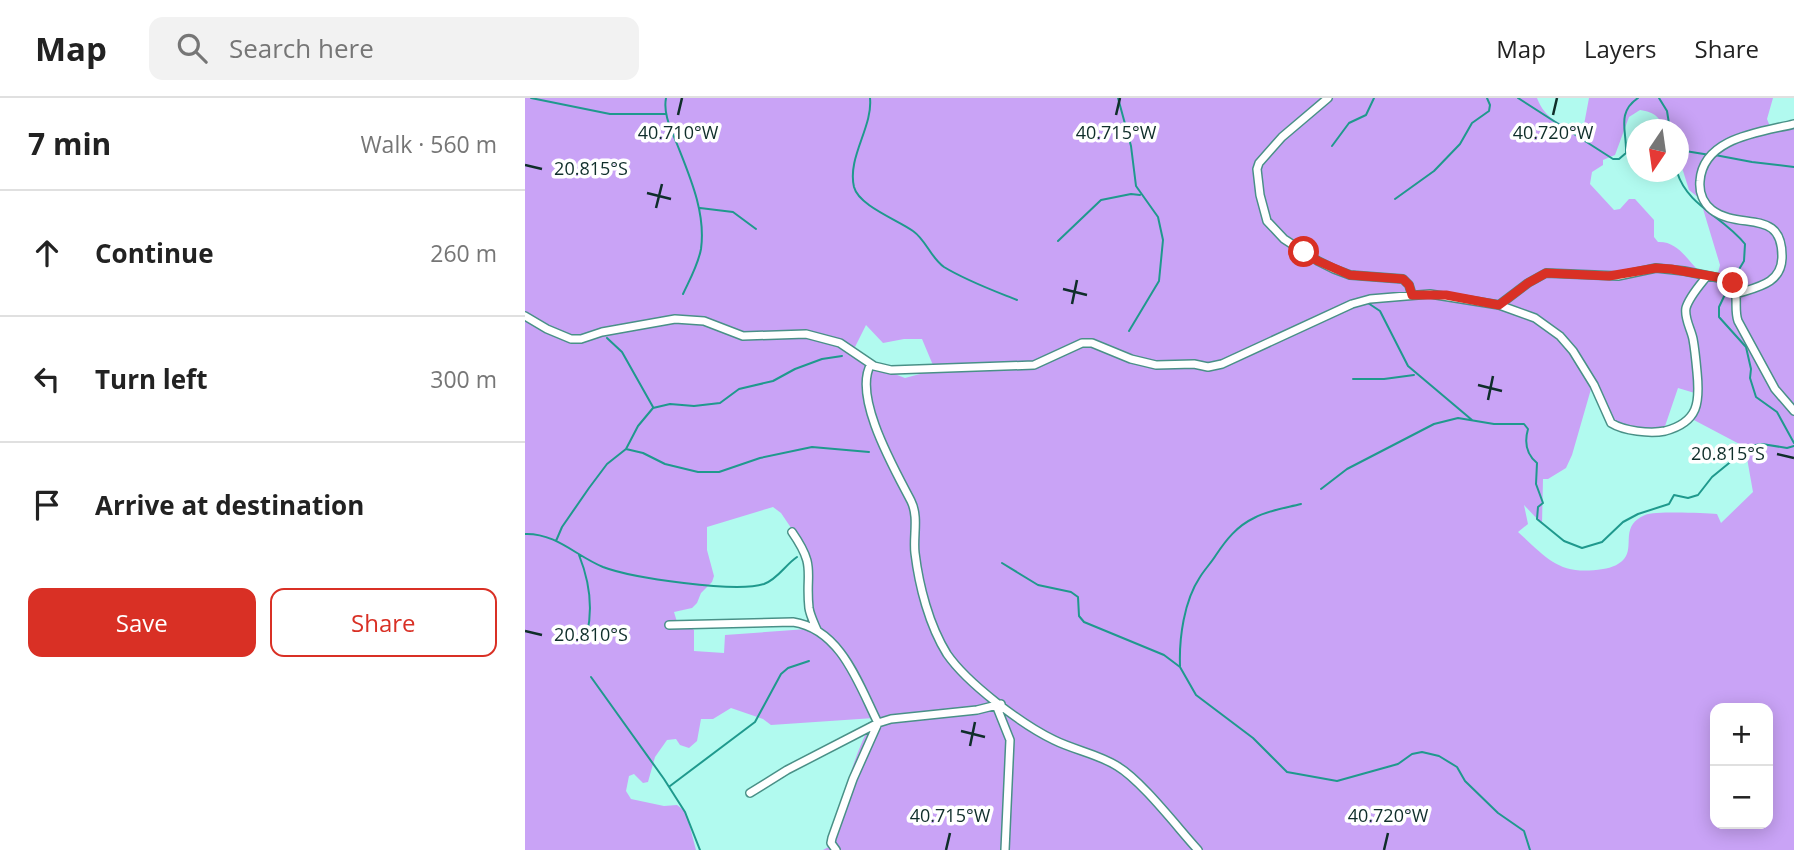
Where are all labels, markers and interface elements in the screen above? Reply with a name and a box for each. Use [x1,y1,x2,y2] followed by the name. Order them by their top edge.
[149,17,639,80] search box
[35,26,107,71] text: Map
[173,29,211,67] icon: search
[229,30,374,66] text: Search here
[1496,32,1546,65] text: Map
[1584,32,1657,65] text: Layers
[1695,32,1759,65] text: Share
[1626,119,1689,182] north arrow
[638,120,719,144] text: 40.710°W
[1076,120,1157,144] text: 40.715°W
[1513,120,1594,144] text: 40.720°W
[28,123,111,164] text: 7 min
[360,128,497,160] text: Walk · 560 m
[554,156,628,180] text: 20.815°S
[28,234,66,272] icon: ahead
[95,235,214,271] text: Continue
[1288,236,1319,267] route start
[430,237,497,269] text: 260 m
[1717,267,1748,298] route end
[28,360,66,398] icon: left
[95,361,207,397] text: Turn left
[430,363,497,395] text: 300 m
[1691,441,1765,465] text: 20.815°S
[28,486,66,524] icon: arrive
[95,487,364,523] text: Arrive at destination
[28,588,256,657] button: Save
[270,588,497,657] button: Share
[554,622,628,646] text: 20.810°S
[1710,703,1773,829] map controls
[1710,703,1773,766] button: +
[1710,766,1773,829] button: −
[910,803,991,827] text: 40.715°W
[1348,803,1429,827] text: 40.720°W

